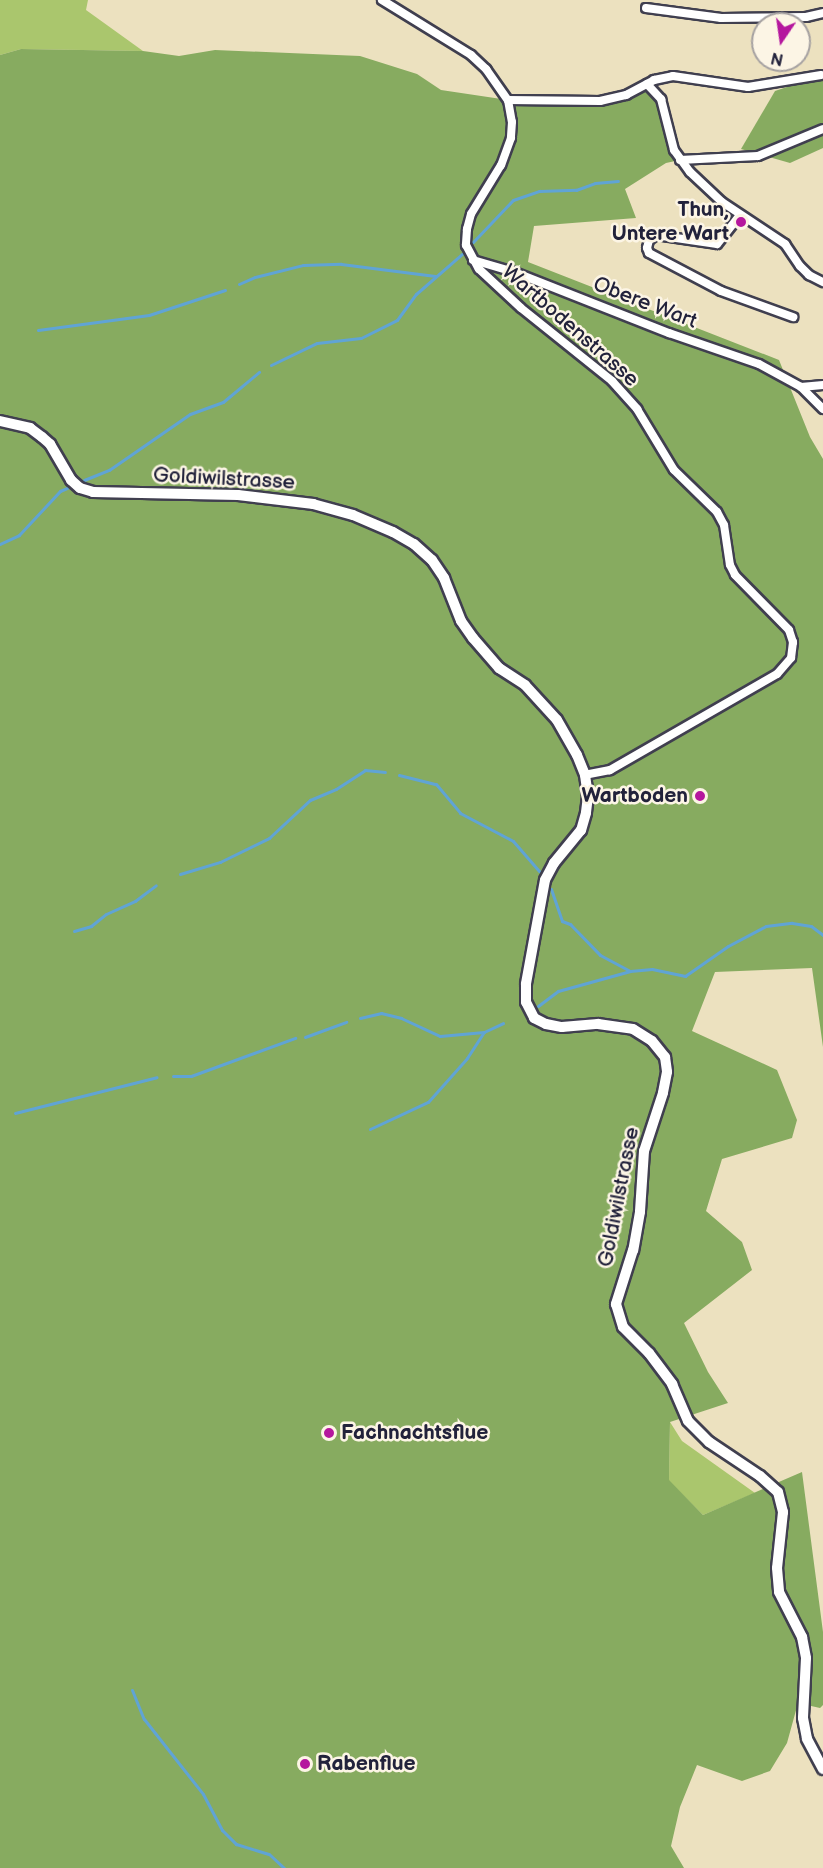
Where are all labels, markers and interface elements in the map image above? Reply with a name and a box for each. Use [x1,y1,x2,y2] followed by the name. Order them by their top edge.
[751,12,811,72] north arrow
[769,47,785,69] text: N
[612,197,729,247] place label: Thun, Untere Wart
[734,215,748,229] marker: Thun, Untere Wart
[496,260,644,392] street label: Wartbodenstrasse
[589,272,701,334] street label: Obere Wart
[152,463,296,495] street label: Goldiwilstrasse
[582,783,688,809] place label: Wartboden
[693,789,707,803] marker: Wartboden
[593,1125,645,1269] street label: Goldiwilstrasse
[341,1420,488,1446] place label: Fachnachtsflue
[322,1426,336,1440] marker: Fachnachtsflue
[317,1751,416,1777] place label: Rabenflue
[298,1757,312,1771] marker: Rabenflue

